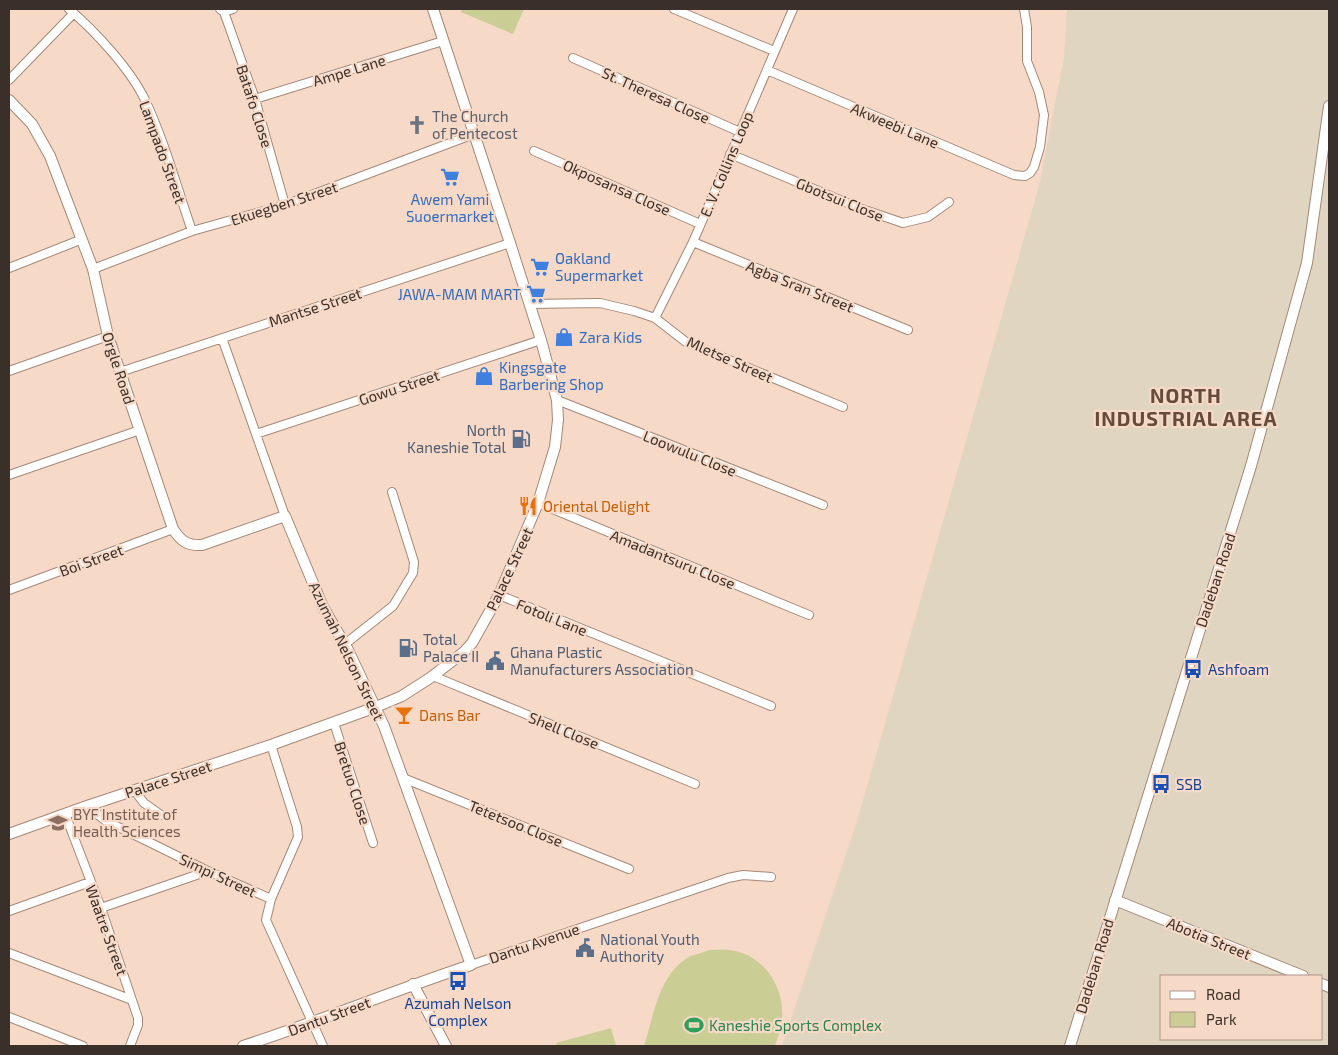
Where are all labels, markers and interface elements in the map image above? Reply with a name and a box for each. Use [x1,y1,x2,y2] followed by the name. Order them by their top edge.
[310,50,388,90] street label: Ampe Lane
[233,62,277,150] street label: Batafo Close
[599,63,713,127] street label: St. Theresa Close
[136,98,190,206] street label: Lampado Street
[848,98,942,152] street label: Akweebi Lane
[432,107,518,142] place label: The Church of Pentecost
[696,109,756,219] street label: E. V. Collins Loop
[406,114,428,136] church icon: The Church of Pentecost
[560,155,674,219] street label: Okposansa Close
[439,166,461,188] supermarket icon: Awem Yami Suoermarket
[794,173,886,225] street label: Gbotsui Close
[228,177,340,229] street label: Ekuegben Street
[406,190,494,225] place label: Awem Yami Suoermarket
[555,249,644,284] place label: Oakland Supermarket
[529,256,551,278] supermarket icon: Oakland Supermarket
[744,256,857,316] street label: Agba Sran Street
[266,283,364,330] street label: Mantse Street
[525,283,547,305] supermarket icon: JAWA-MAM MART
[398,285,521,303] place label: JAWA-MAM MART
[553,326,575,348] shop icon: Zara Kids
[579,328,642,346] place label: Zara Kids
[99,330,139,406] street label: Orgle Road
[684,332,776,386] street label: Mletse Street
[499,358,604,393] place label: Kingsgate Barbering Shop
[356,365,442,409] street label: Gowu Street
[473,365,495,387] shop icon: Kingsgate Barbering Shop
[1094,383,1278,430] district label: NORTH INDUSTRIAL AREA
[407,421,507,456] place label: North Kaneshie Total
[641,426,739,480] street label: Loowulu Close
[510,428,532,450] fuel station icon: North Kaneshie Total
[517,495,539,517] restaurant icon: Oriental Delight
[543,497,650,515] place label: Oriental Delight
[482,524,536,614] street label: Palace Street
[608,526,738,592] street label: Amadantsuru Close
[1191,530,1239,630] street label: Dadeban Road
[57,540,126,580] street label: Boi Street
[306,579,389,723] street label: Azumah Nelson Street
[514,595,590,639] street label: Fotoli Lane
[423,630,479,665] place label: Total Palace II
[397,637,419,659] fuel station icon: Total Palace II
[510,643,694,678] place label: Ghana Plastic Manufacturers Association
[484,650,506,672] public building icon: Ghana Plastic Manufacturers Association
[1182,658,1204,680] bus stop icon: Ashfoam
[1208,660,1269,678] place label: Ashfoam
[393,704,415,726] bar icon: Dans Bar
[419,706,480,724] place label: Dans Bar
[526,708,602,752] street label: Shell Close
[331,739,375,827] street label: Bretuo Close
[122,756,214,801] street label: Palace Street
[1150,773,1172,795] bus stop icon: SSB
[1176,775,1202,793] place label: SSB
[466,796,566,850] street label: Tetetsoo Close
[73,805,181,840] place label: BYF Institute of Health Sciences
[47,812,69,834] school or university icon: BYF Institute of Health Sciences
[177,849,260,901] street label: Simpi Street
[82,882,132,978] street label: Waatre Street
[1164,913,1254,963] street label: Abotia Street
[1071,916,1117,1016] street label: Dadeban Road
[486,919,582,967] street label: Dantu Avenue
[600,930,700,965] place label: National Youth Authority
[574,937,596,959] public building icon: National Youth Authority
[447,970,469,992] bus stop icon: Azumah Nelson Complex
[1160,975,1323,1040] legend
[1206,985,1241,1003] text: Road
[285,993,373,1039] street label: Dantu Street
[405,994,511,1029] place label: Azumah Nelson Complex
[1206,1010,1237,1028] text: Park
[683,1014,705,1036] sports icon: Kaneshie Sports Complex
[709,1016,882,1034] place label: Kaneshie Sports Complex

